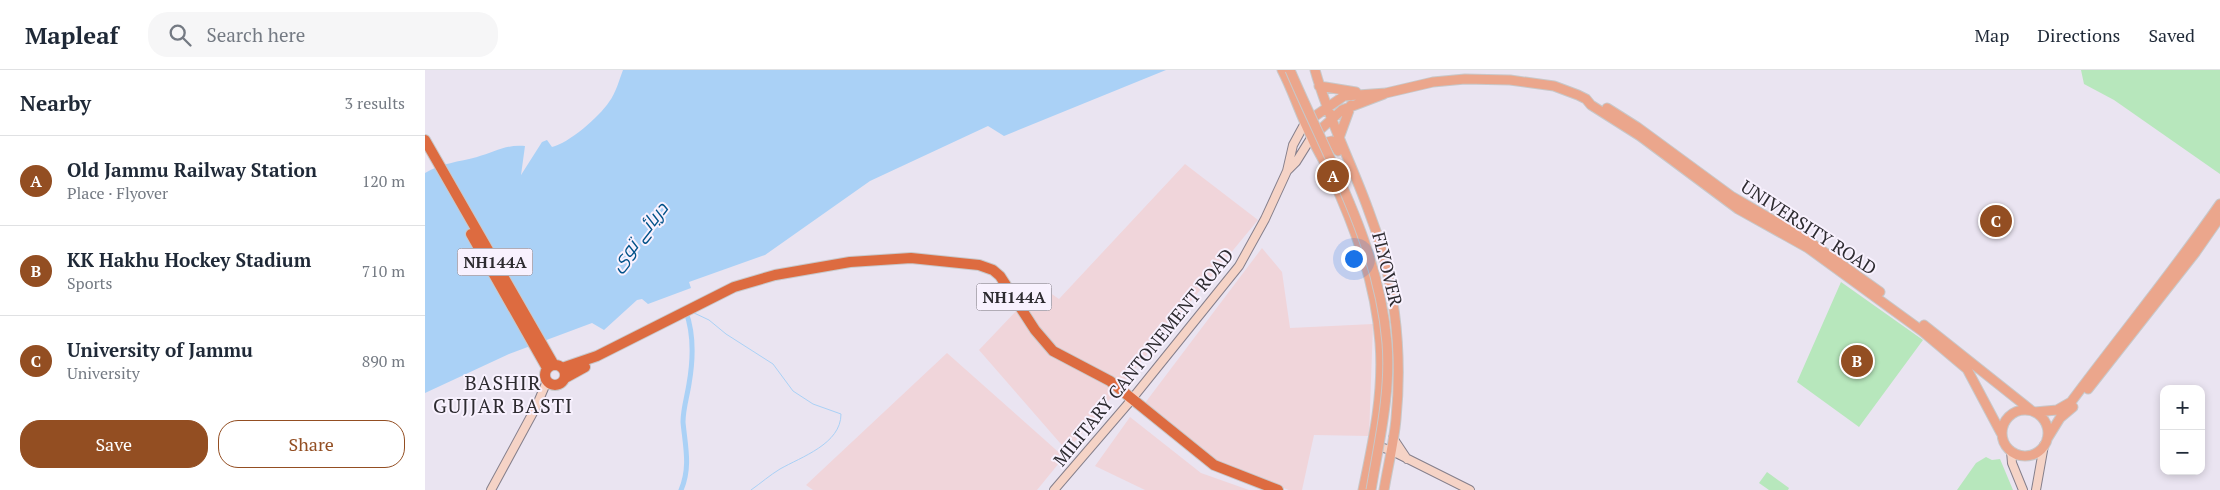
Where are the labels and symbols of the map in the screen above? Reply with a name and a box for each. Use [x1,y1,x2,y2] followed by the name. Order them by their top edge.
[1317,157,1349,195] pin: A
[1737,174,1881,280] street label: UNIVERSITY ROAD
[603,196,673,276] water label: دریائے توی
[1980,202,2012,240] pin: C
[1367,229,1409,309] street label: FLYOVER
[1048,243,1238,471] street label: MILITARY CANTONEMENT ROAD
[1341,246,1367,272] your location
[457,248,533,276] road number: NH144A
[977,283,1051,310] road number: NH144A
[1841,342,1873,380] pin: B
[433,369,573,419] district label: BASHIR GUJJAR BASTI

